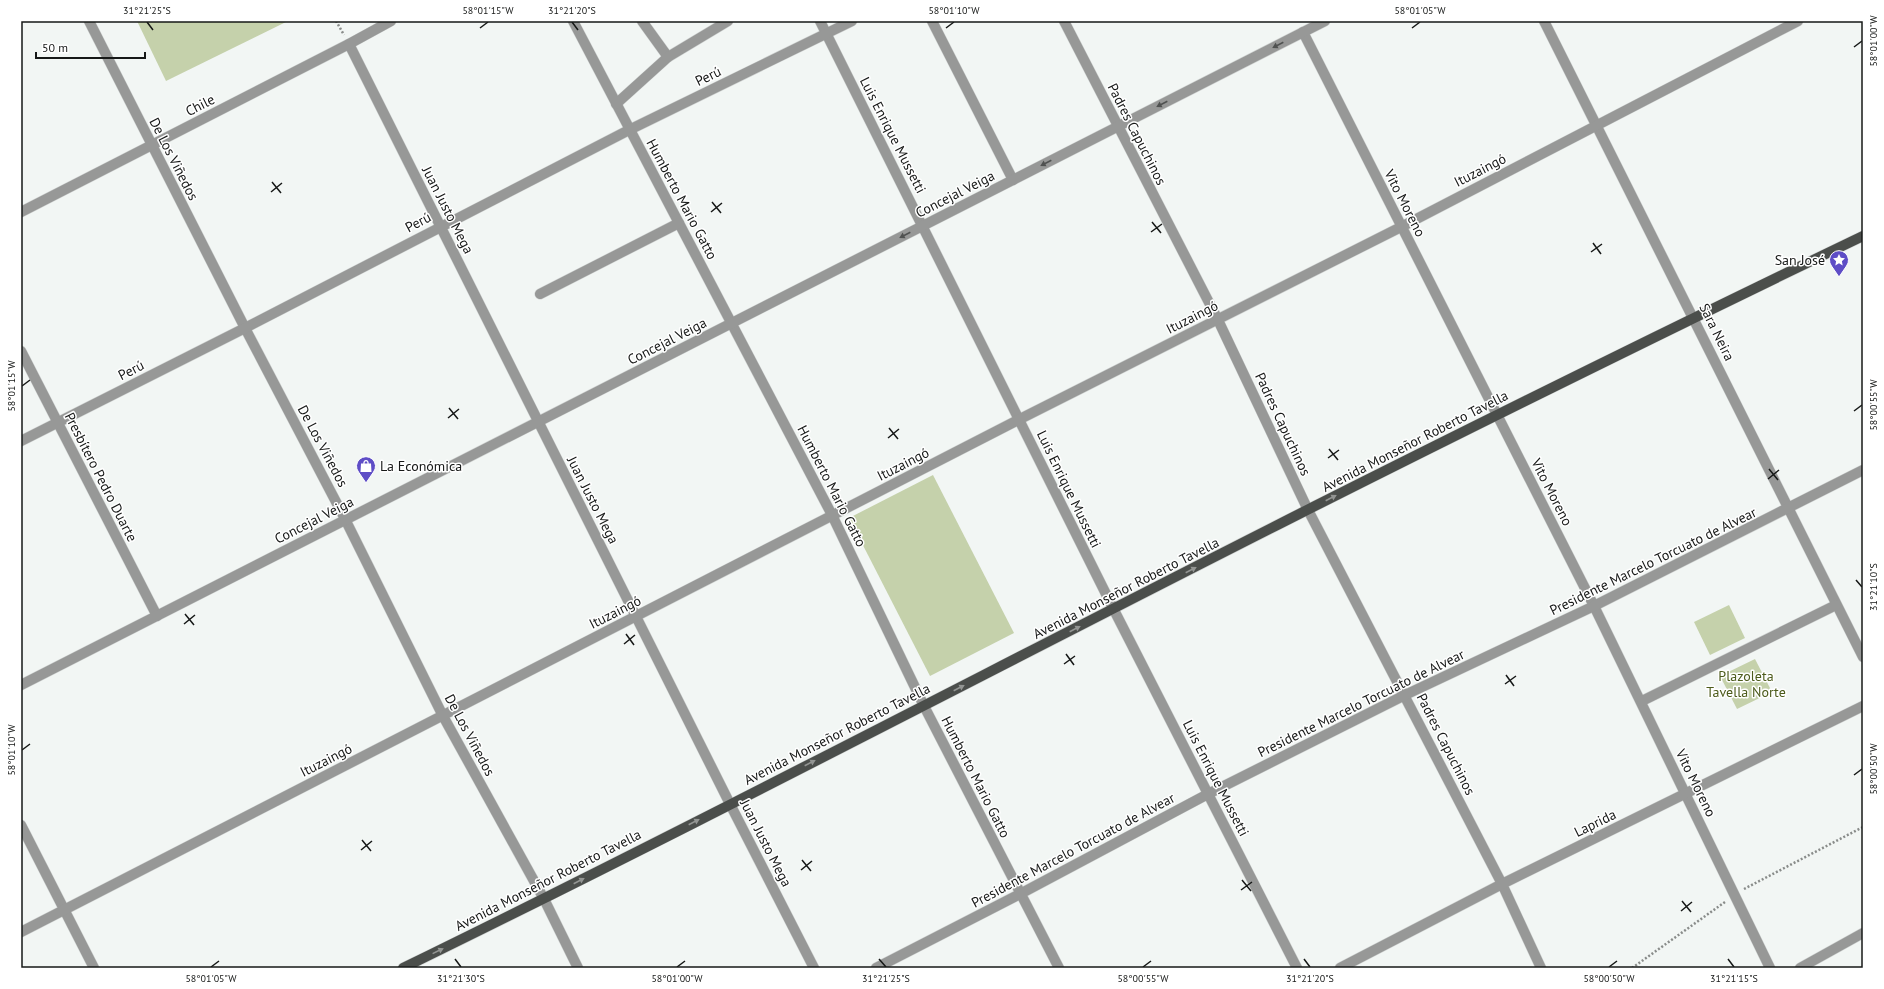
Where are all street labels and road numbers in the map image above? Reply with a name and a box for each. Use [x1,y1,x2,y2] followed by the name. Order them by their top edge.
[692,62,724,90] street label: Perú
[856,74,930,196] street label: Luis Enrique Mussetti
[1104,80,1170,188] street label: Padres Capuchinos
[182,90,218,120] street label: Chile
[145,115,203,204] street label: De Los Viñedos
[643,136,721,262] street label: Humberto Mario Gatto
[1451,149,1509,191] street label: Ituzaingó
[418,162,478,257] street label: Juan Justo Mega
[1380,165,1430,240] street label: Vito Moreno
[912,166,998,222] street label: Concejal Veiga
[402,208,434,236] street label: Perú
[1163,296,1221,338] street label: Ituzaingó
[1695,300,1739,364] street label: Sara Neira
[624,313,710,369] street label: Concejal Veiga
[115,356,147,384] street label: Perú
[1251,369,1315,479] street label: Padres Capuchinos
[1319,386,1511,496] street label: Avenida Monseñor Roberto Tavella
[294,402,352,490] street label: De Los Viñedos
[61,409,141,545] street label: Presbítero Pedro Duarte
[794,422,870,550] street label: Humberto Mario Gatto
[1033,427,1105,551] street label: Luis Enrique Mussetti
[874,443,932,485] street label: Ituzaingó
[563,452,623,547] street label: Juan Justo Mega
[1527,454,1577,529] street label: Vito Moreno
[271,492,357,548] street label: Concejal Veiga
[1547,503,1760,619] street label: Presidente Marcelo Torcuato de Alvear
[1030,533,1222,643] street label: Avenida Monseñor Roberto Tavella
[586,591,644,633] street label: Ituzaingó
[1255,645,1468,761] street label: Presidente Marcelo Torcuato de Alvear
[741,679,933,789] street label: Avenida Monseñor Roberto Tavella
[1413,690,1479,798] street label: Padres Capuchinos
[441,691,499,779] street label: De Los Viñedos
[938,713,1014,841] street label: Humberto Mario Gatto
[1179,717,1253,839] street label: Luis Enrique Mussetti
[297,739,355,781] street label: Ituzaingó
[1671,745,1720,820] street label: Vito Moreno
[968,788,1178,911] street label: Presidente Marcelo Torcuato de Alvear
[736,795,796,890] street label: Juan Justo Mega
[1571,805,1619,841] street label: Laprida
[452,825,644,935] street label: Avenida Monseñor Roberto Tavella

